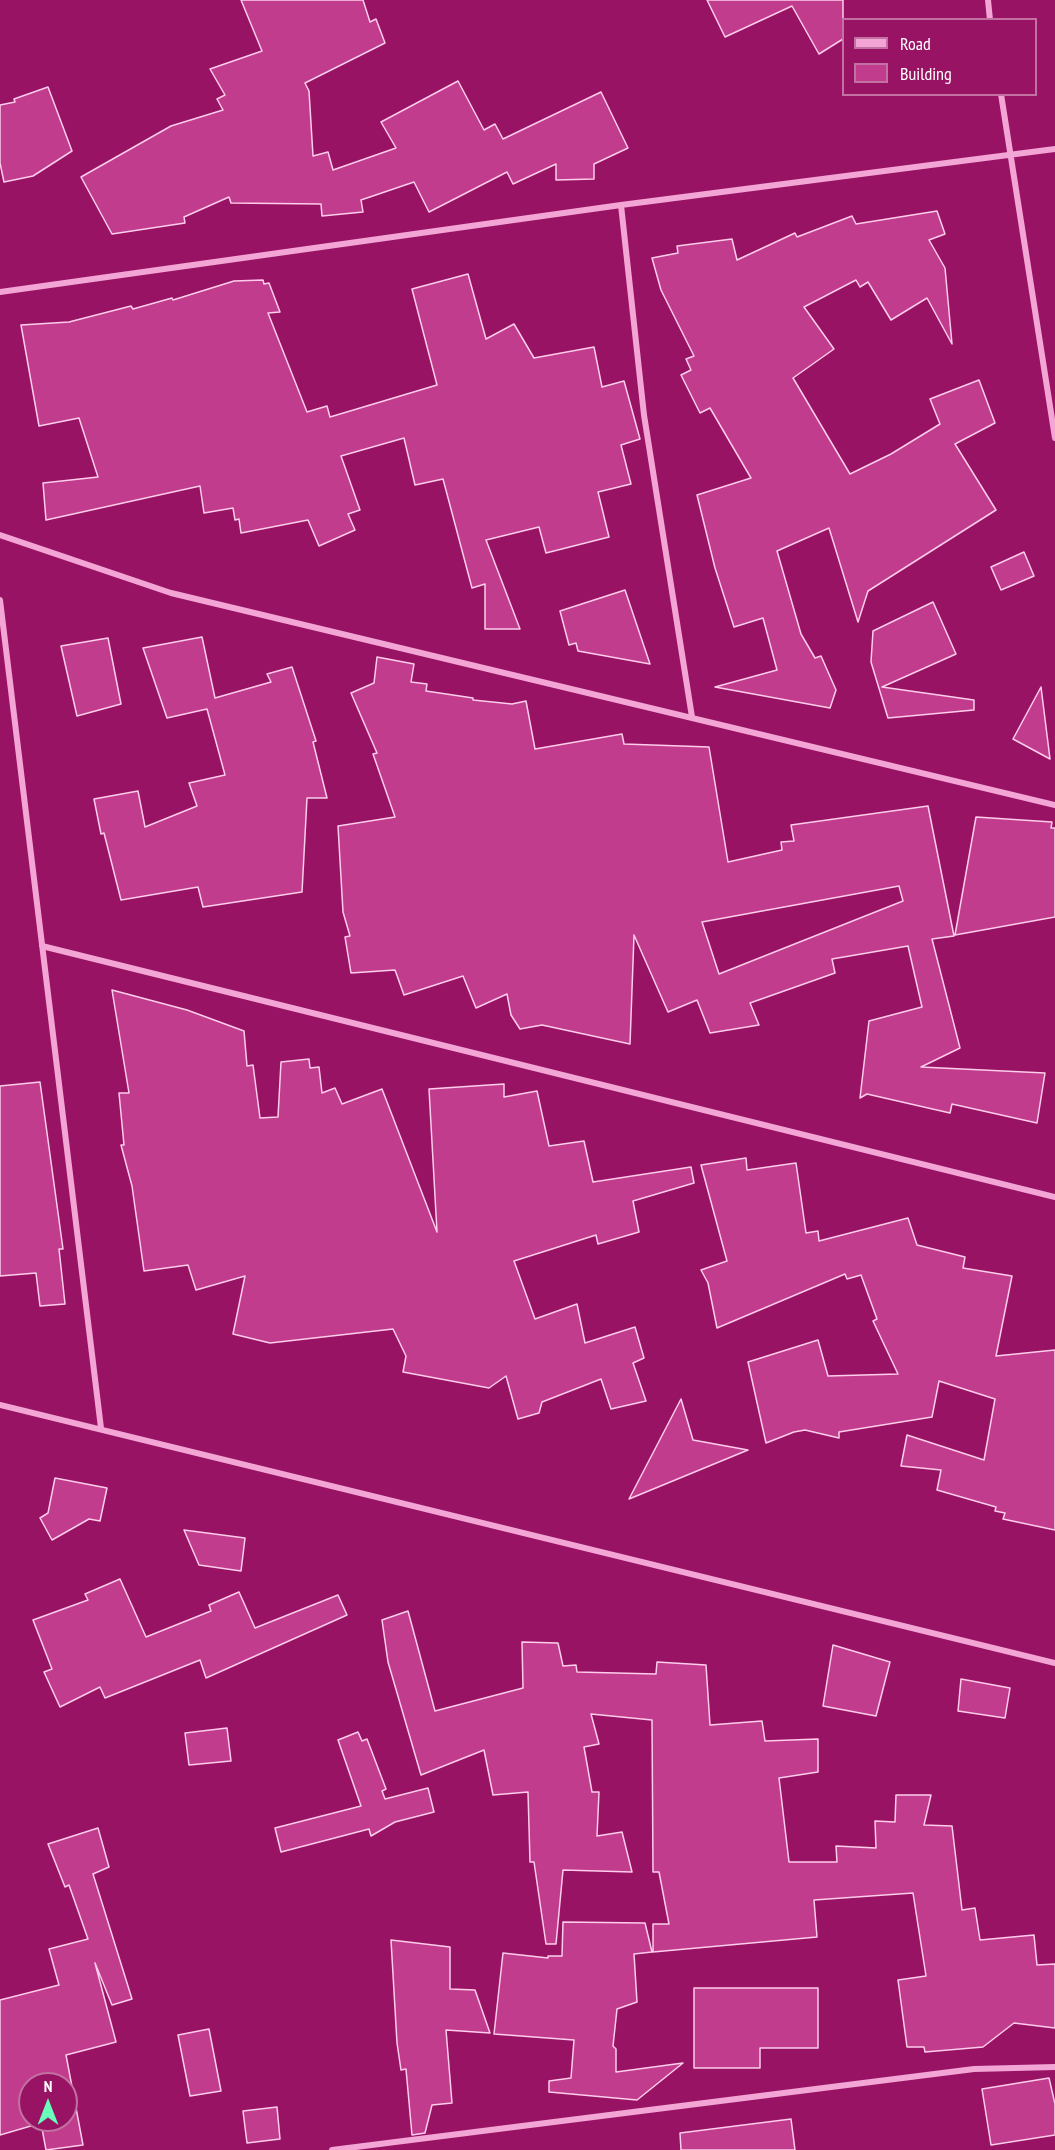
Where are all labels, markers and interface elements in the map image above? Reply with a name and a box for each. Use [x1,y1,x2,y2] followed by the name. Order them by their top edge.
[842,18,1037,96] legend
[900,32,931,55] text: Road
[900,62,952,85] text: Building
[18,2072,78,2132] north arrow
[44,2076,52,2096] text: N

